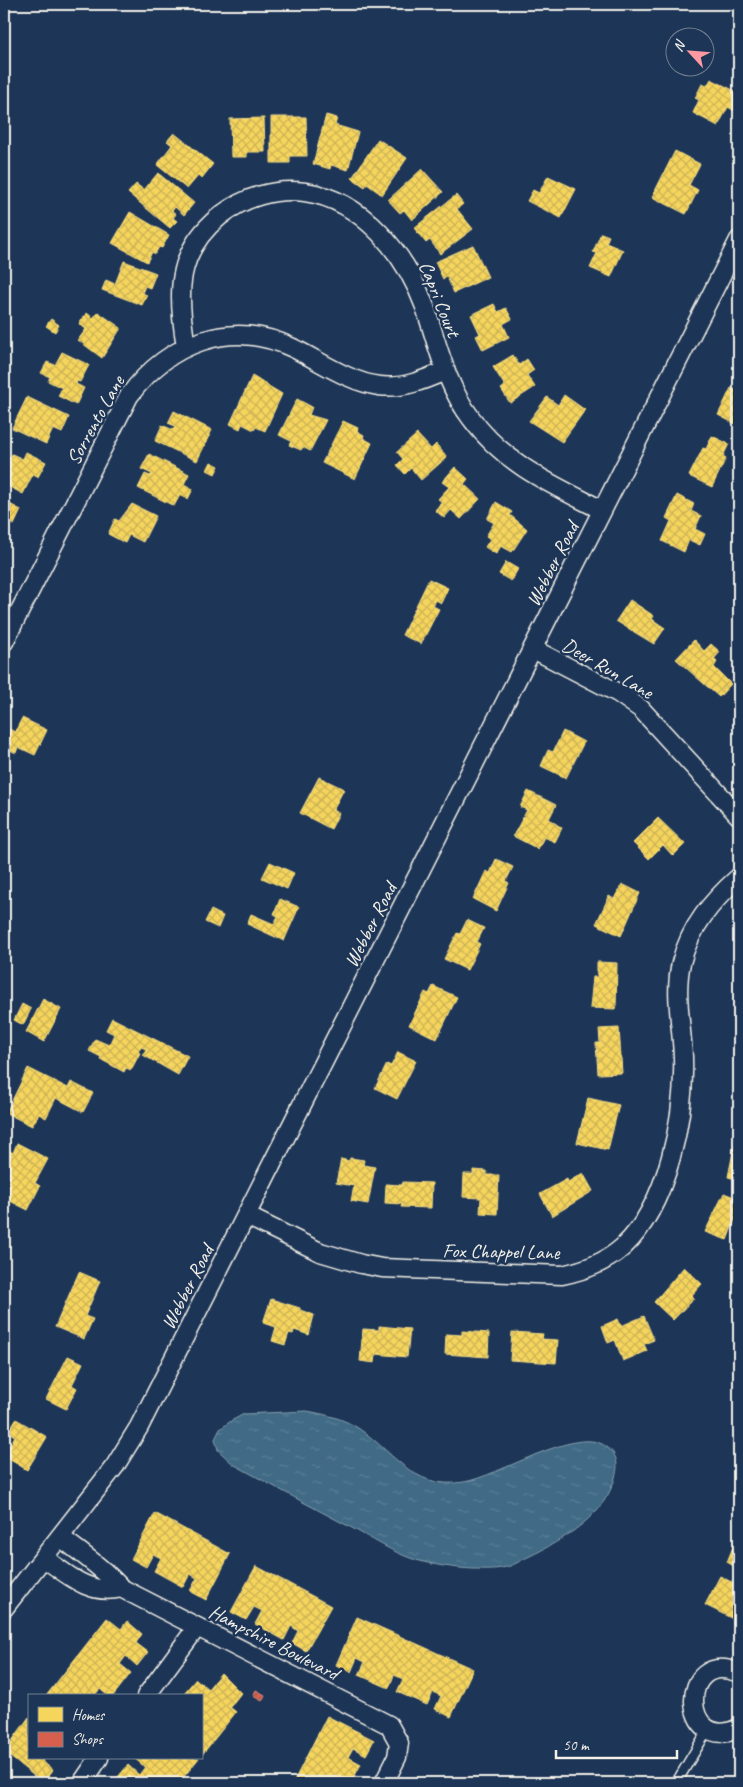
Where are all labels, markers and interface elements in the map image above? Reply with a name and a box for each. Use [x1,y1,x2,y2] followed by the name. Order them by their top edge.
[666,28,716,78] north arrow
[669,37,689,54] text: N
[413,258,467,343] street label: Capri Court
[61,370,131,469] street label: Sorrento Lane
[521,515,586,611] street label: Webber Road
[558,632,659,705] street label: Deer Run Lane
[339,876,404,972] street label: Webber Road
[156,1238,221,1334] street label: Webber Road
[442,1238,561,1265] street label: Fox Chappel Lane
[205,1599,346,1687] street label: Hampshire Boulevard
[28,1694,202,1760] legend
[72,1706,106,1725] text: Homes
[556,1727,677,1759] scale bar
[72,1730,105,1749] text: Shops
[563,1736,590,1755] text: 50 m

